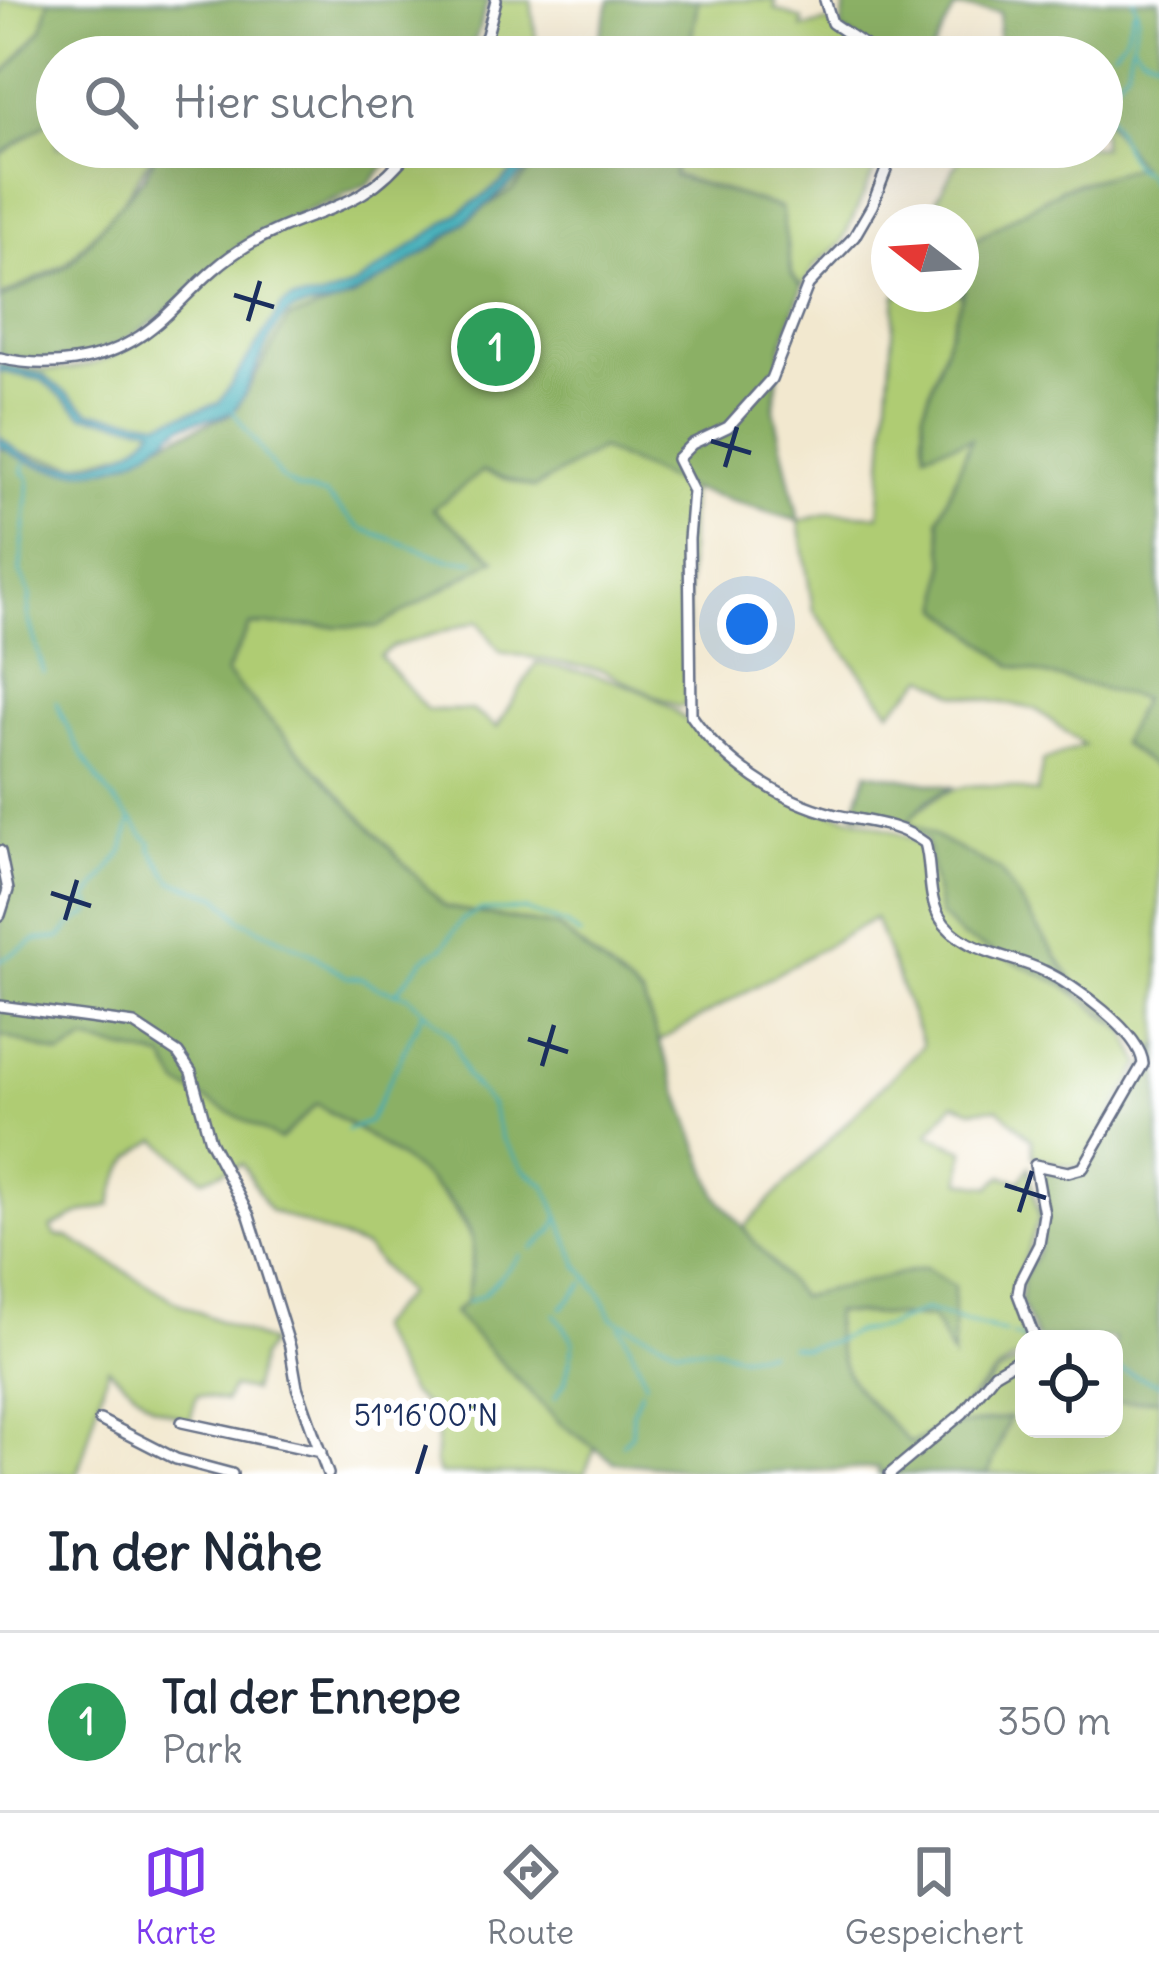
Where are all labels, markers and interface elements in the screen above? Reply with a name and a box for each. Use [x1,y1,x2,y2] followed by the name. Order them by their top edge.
[36,36,1123,168] search box
[78,69,144,135] icon: search
[174,74,415,130] text: Hier suchen
[871,204,979,312] north arrow
[457,302,535,392] pin: 1
[717,594,777,654] your location
[1015,1330,1123,1438] map controls
[1015,1330,1123,1438] button: locate
[354,1396,498,1434] text: 51°16'00"N
[48,1520,323,1584] text: In der Nähe
[162,1669,461,1725] text: Tal der Ennepe
[79,1697,95,1746] text: 1
[997,1697,1111,1746] text: 350 m
[162,1725,243,1774] text: Park
[135,1839,216,1953] tab: Karte
[487,1839,574,1953] tab: Route
[845,1839,1024,1953] tab: Gespeichert

